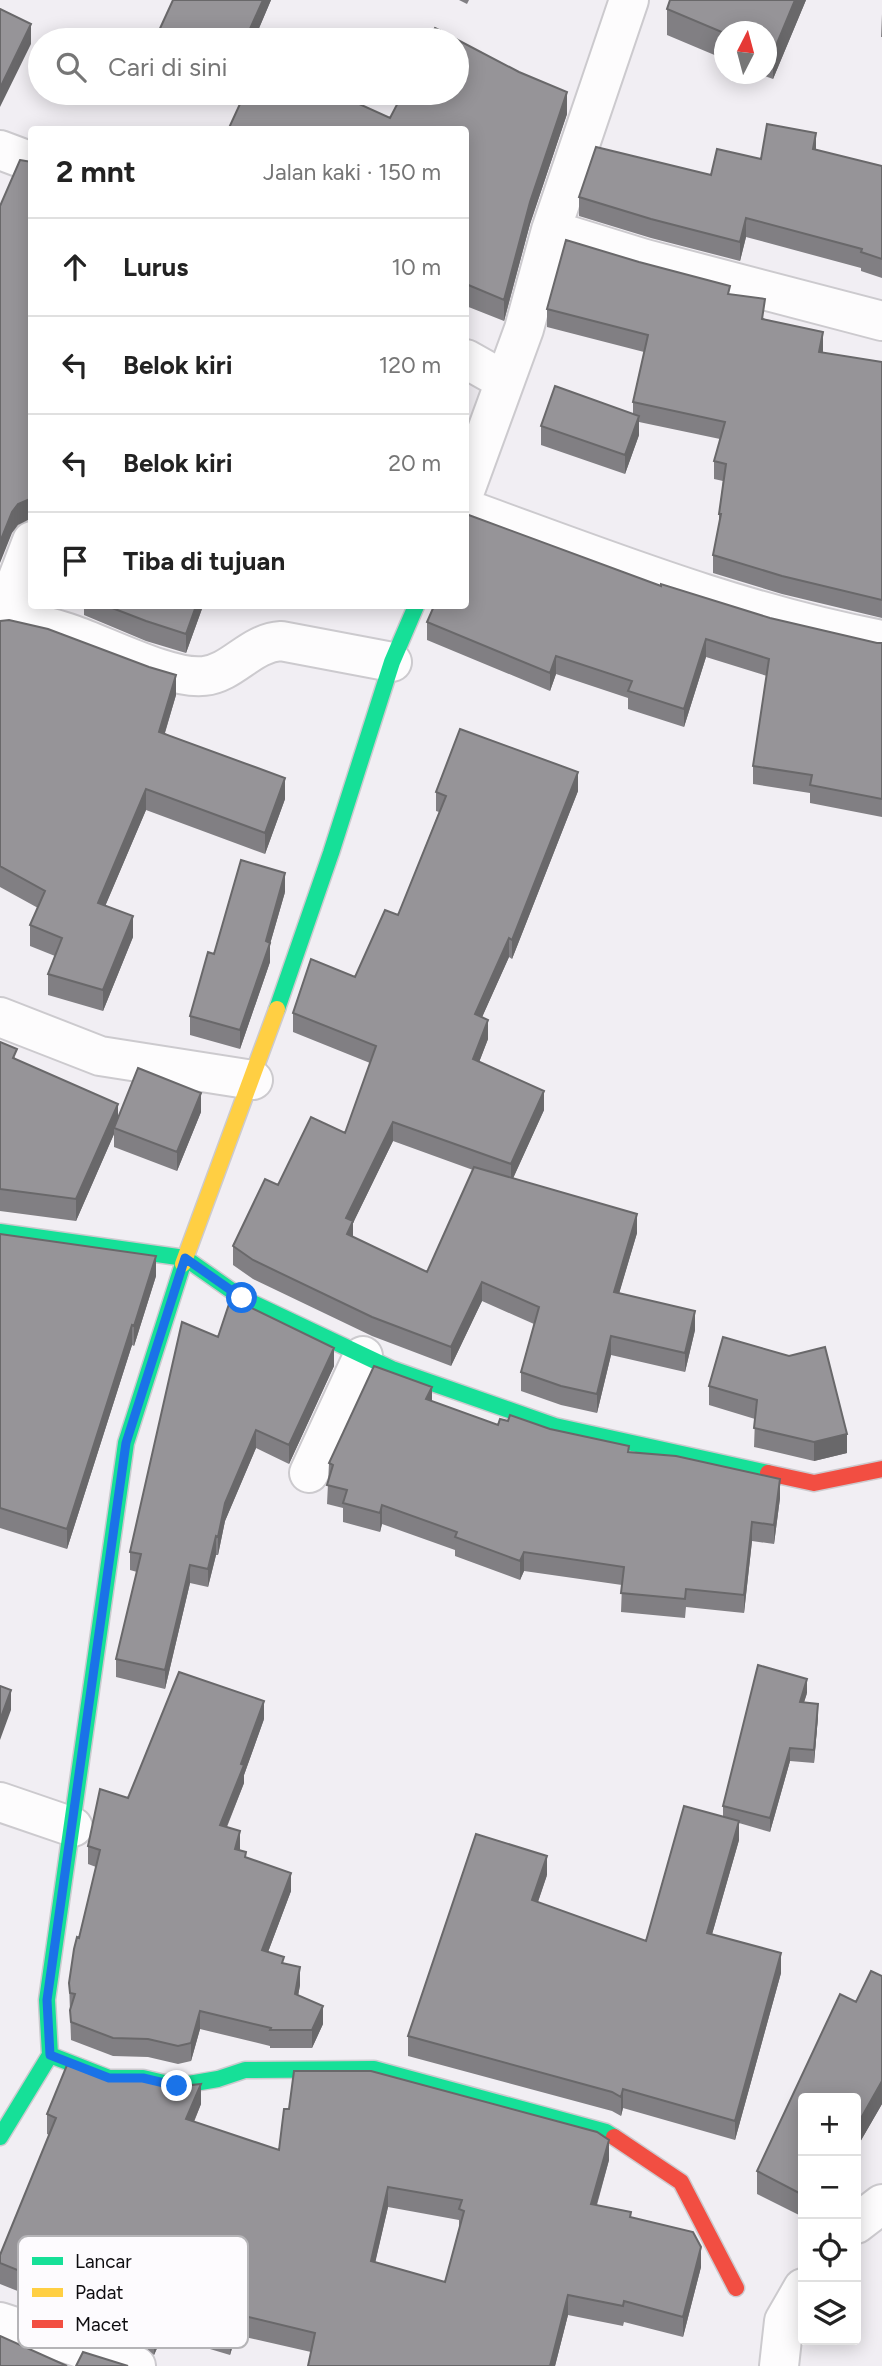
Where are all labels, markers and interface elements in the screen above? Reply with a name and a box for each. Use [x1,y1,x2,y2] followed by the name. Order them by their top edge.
[714,21,777,84] north arrow
[28,28,469,105] search box
[52,48,90,86] icon: search
[108,51,228,83] text: Cari di sini
[56,153,136,190] text: 2 mnt
[263,158,441,186] text: Jalan kaki · 150 m
[56,248,94,286] icon: ahead
[123,251,188,283] text: Lurus
[392,253,441,281] text: 10 m
[56,346,94,384] icon: left
[123,349,232,381] text: Belok kiri
[379,351,441,379] text: 120 m
[56,444,94,482] icon: left
[123,447,232,479] text: Belok kiri
[388,449,441,477] text: 20 m
[56,542,94,580] icon: arrive
[123,545,285,577] text: Tiba di tujuan
[226,1282,257,1313] route start
[161,2070,192,2101] route end
[798,2093,861,2345] map controls
[798,2093,861,2156] button: +
[798,2156,861,2219] button: −
[798,2219,861,2282] button: locate
[18,2236,248,2348] legend
[75,2250,132,2273] text: Lancar
[75,2281,124,2304] text: Padat
[798,2282,861,2345] button: layers
[75,2313,129,2336] text: Macet

